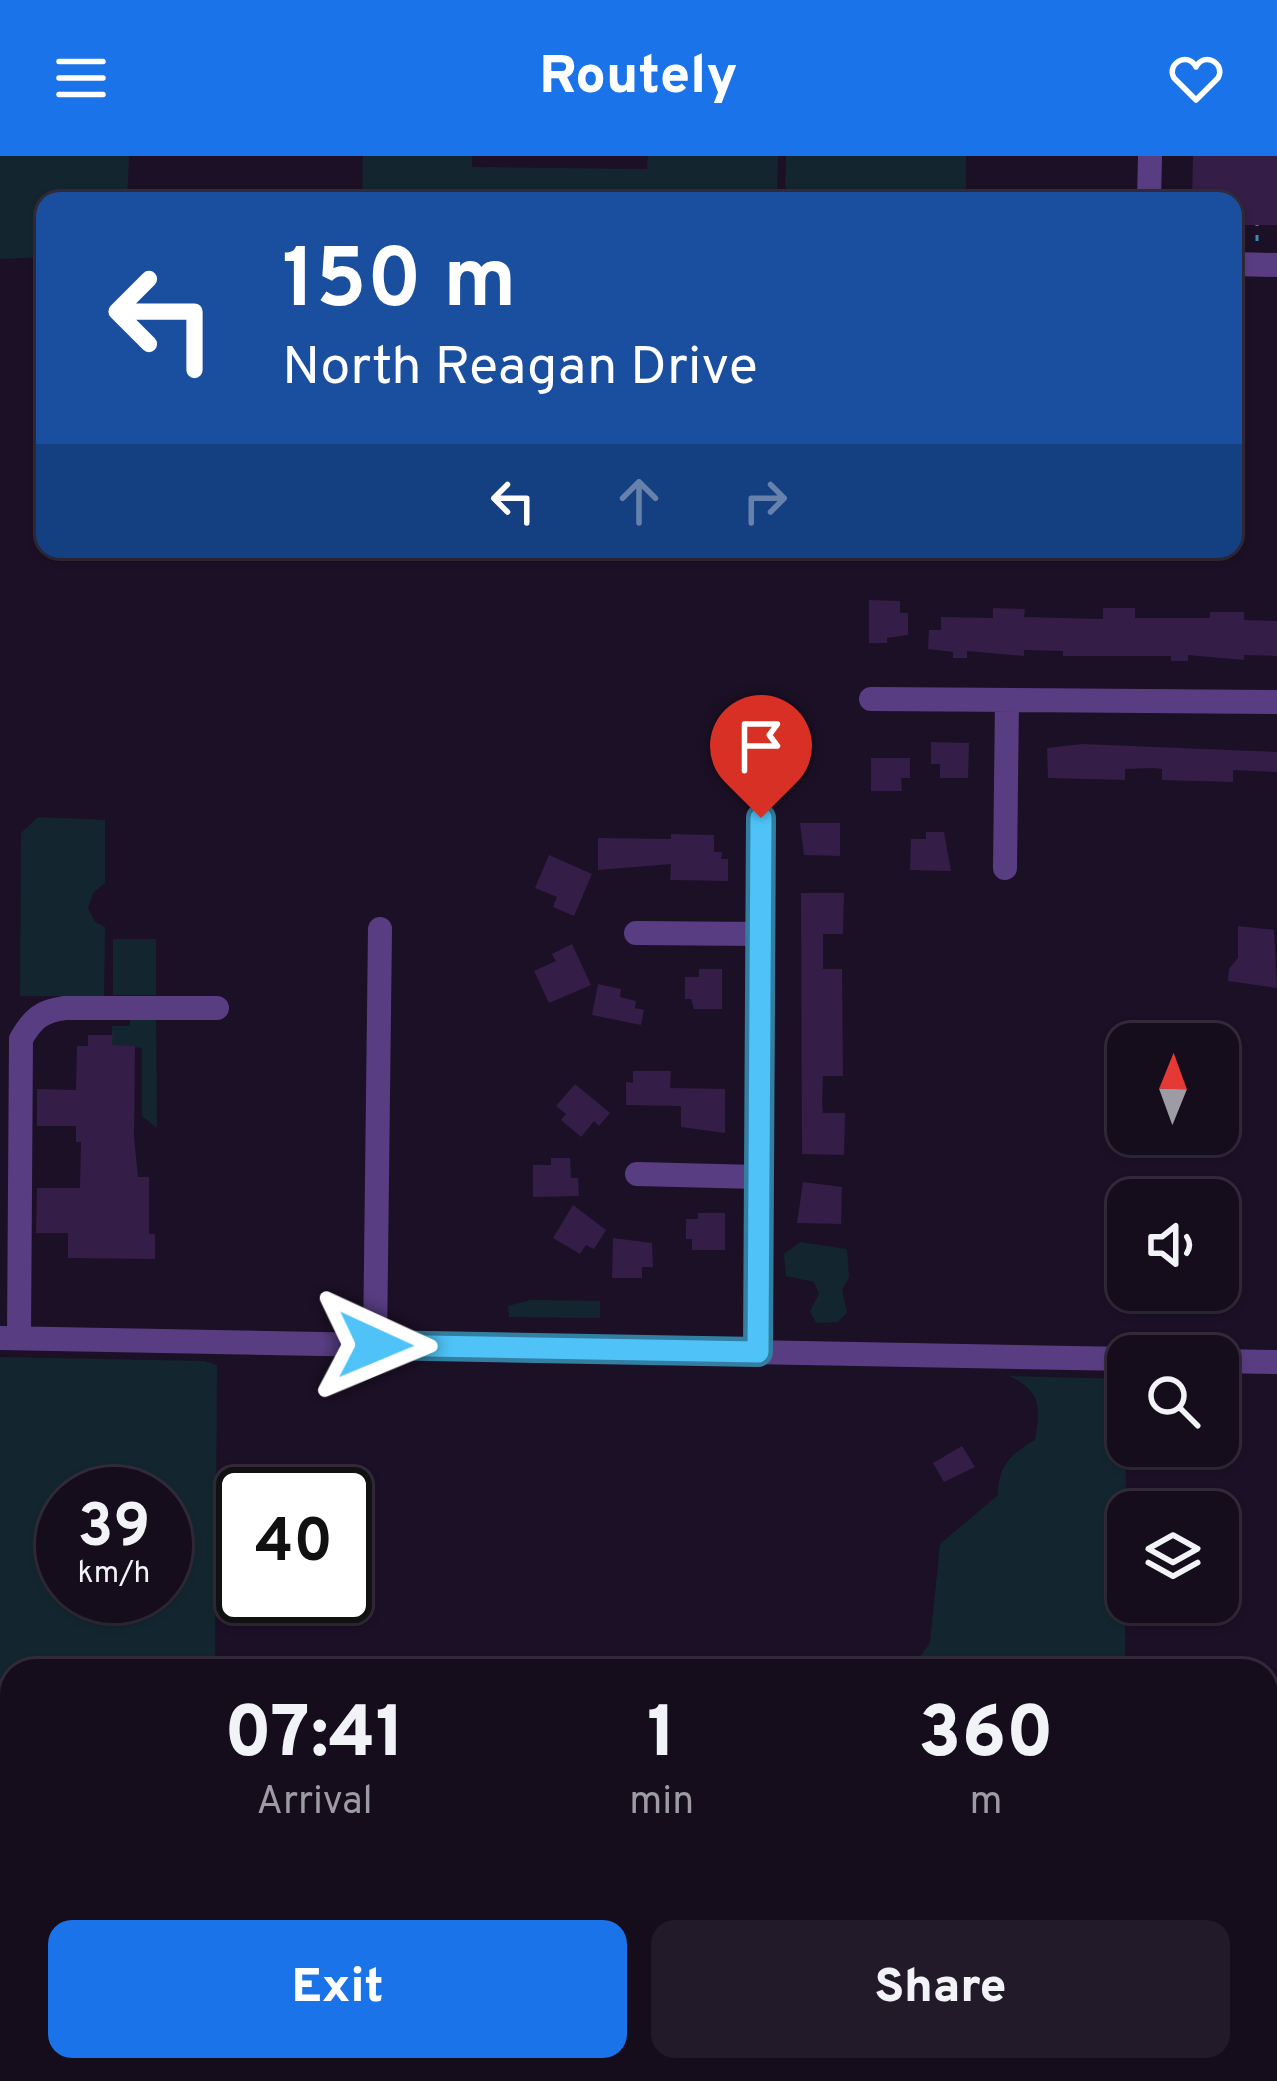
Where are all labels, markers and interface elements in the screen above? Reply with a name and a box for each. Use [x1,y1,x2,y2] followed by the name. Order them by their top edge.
[539,44,738,113] text: Routely
[48,45,114,111] icon: menu
[1163,45,1229,111] icon: heart
[282,231,517,337] text: 150 m
[84,240,240,396] icon: left
[282,335,758,404] text: North Reagan Drive
[480,468,546,534] icon: left
[606,468,672,534] icon: ahead
[732,468,798,534] icon: right
[710,695,812,818] pin
[728,713,794,779] icon: arrive
[1107,1023,1239,1155] north arrow
[1107,1023,1239,1623] map controls
[1107,1179,1239,1311] button: sound
[312,1282,438,1408] position arrow
[1107,1335,1239,1467] button: search
[216,1467,372,1623] speed limit sign: 40
[1107,1491,1239,1623] button: layers
[78,1492,150,1568] text: 39
[78,1556,150,1593] text: km/h
[224,1691,405,1783] text: 07:41
[647,1691,676,1783] text: 1
[918,1691,1054,1783] text: 360
[256,1779,373,1828] text: Arrival
[629,1779,694,1828] text: min
[970,1779,1003,1828] text: m
[48,1920,627,2058] button: Exit
[651,1920,1230,2058] button: Share

